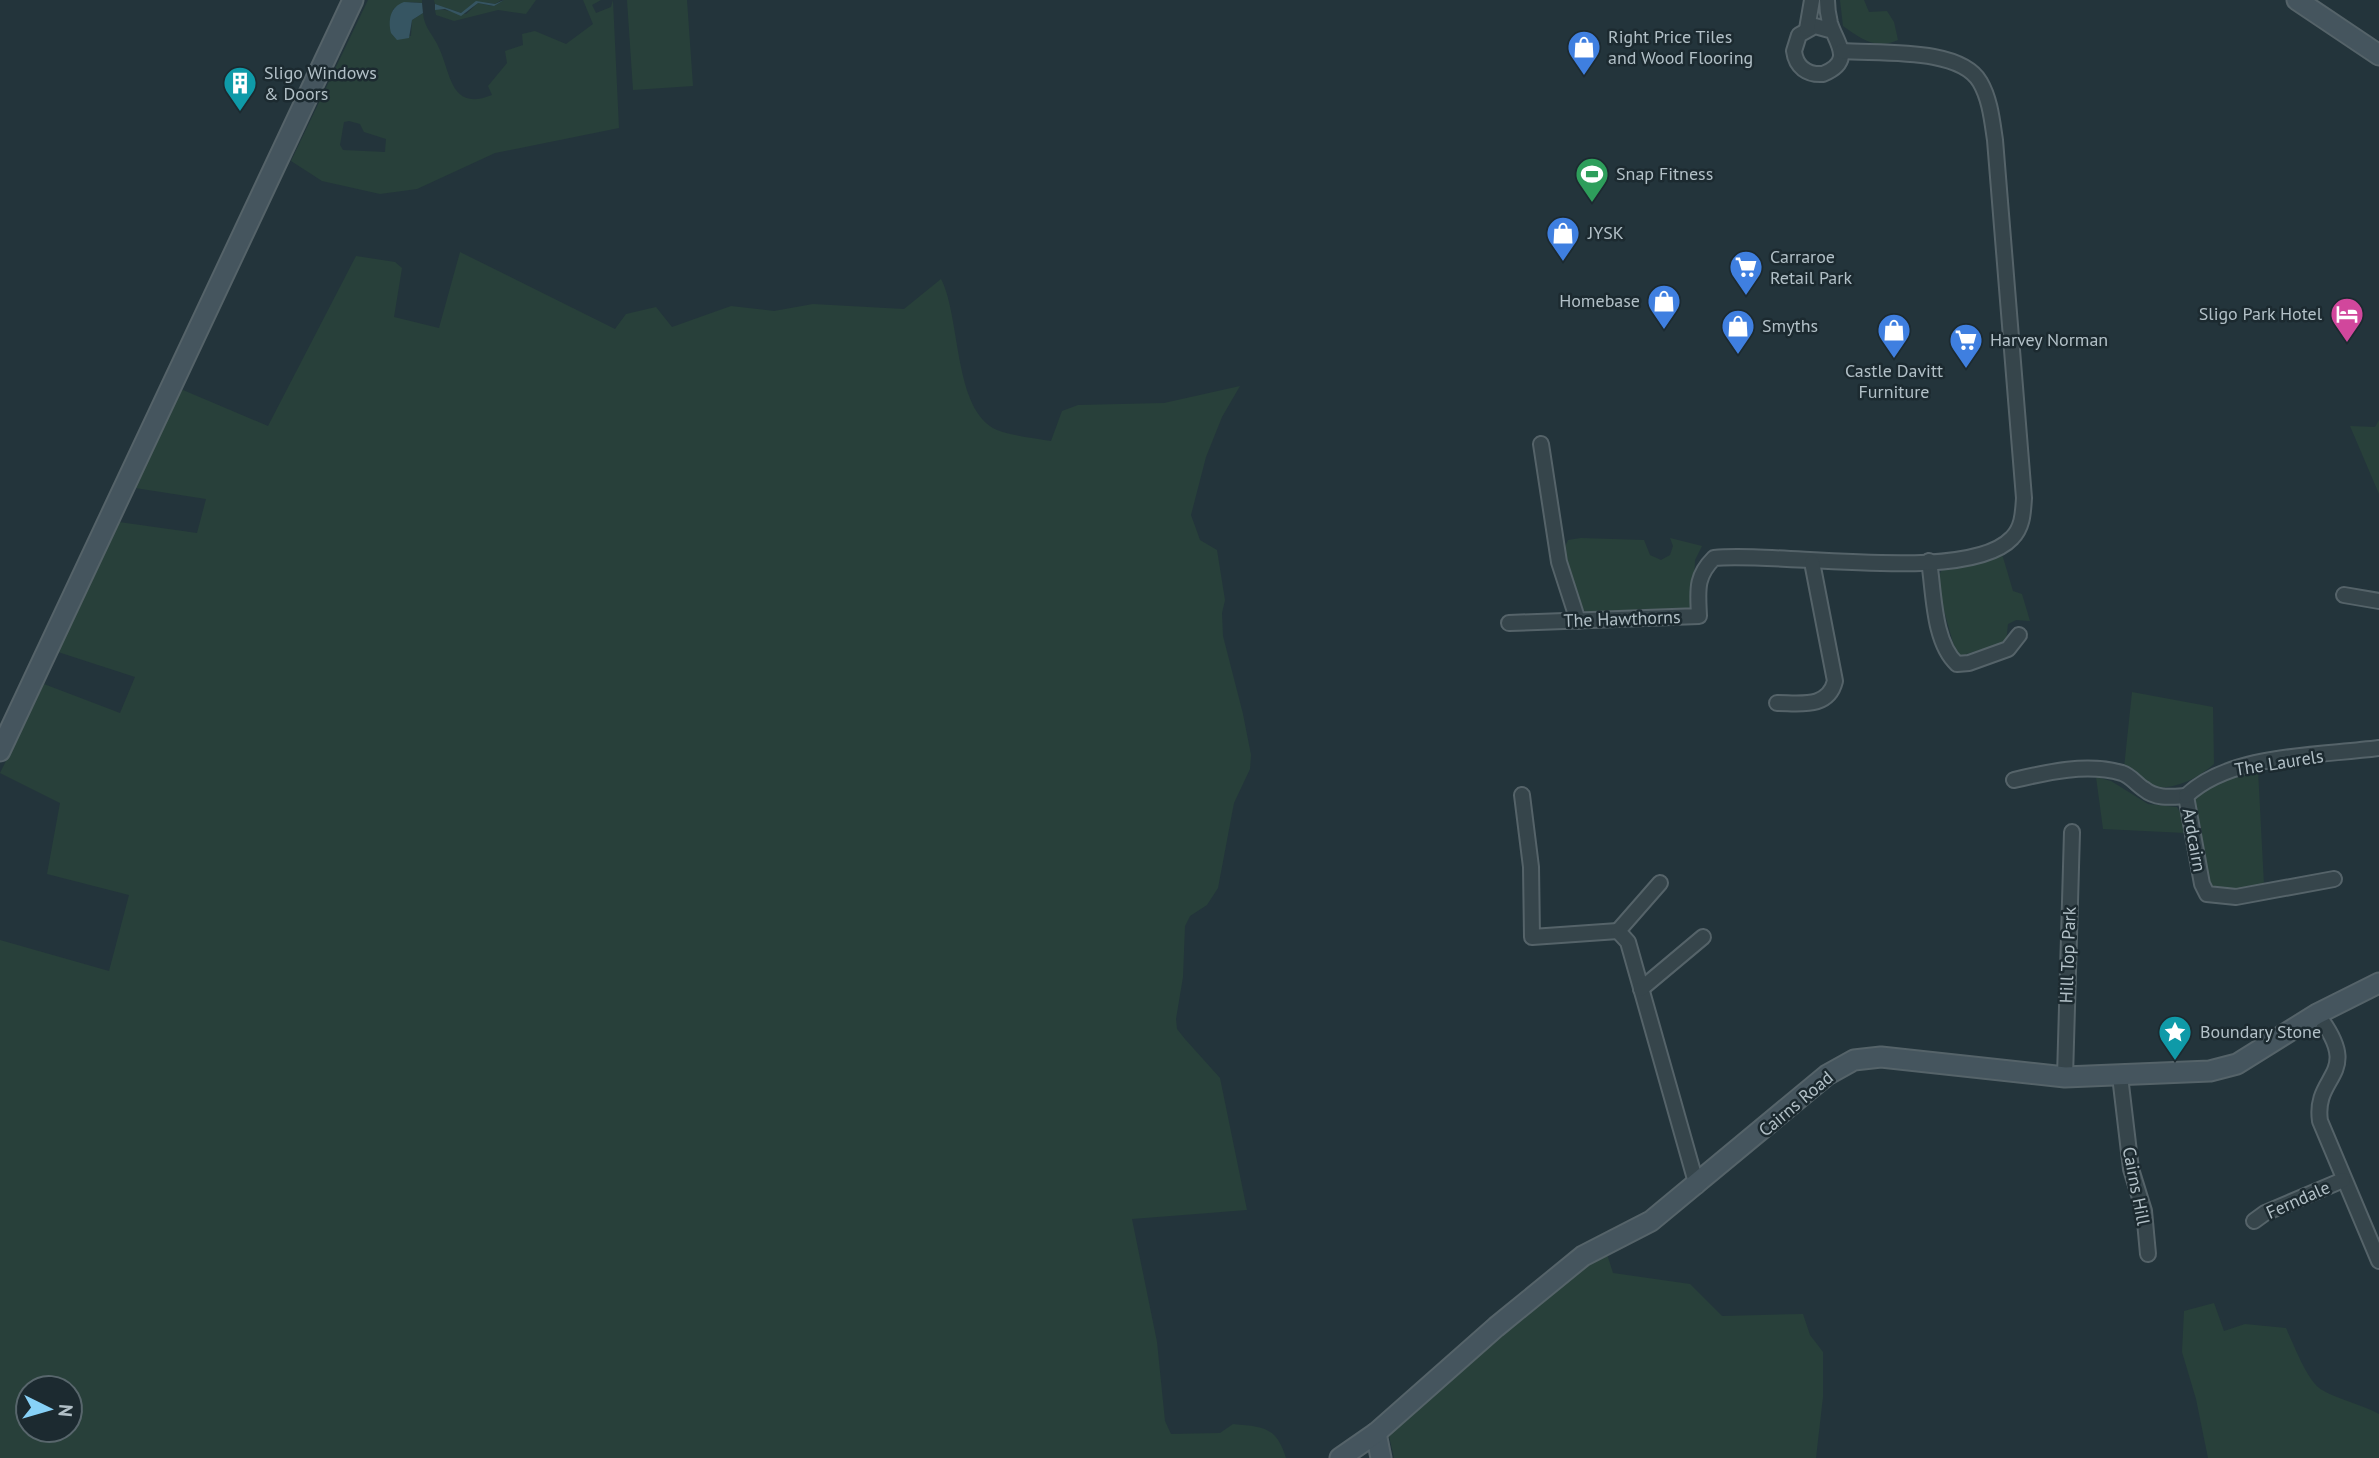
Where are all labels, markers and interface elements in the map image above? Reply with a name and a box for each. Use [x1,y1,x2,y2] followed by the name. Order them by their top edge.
[1608,25,1753,69] place label: Right Price Tiles and Wood Flooring
[1565,28,1603,77] shop icon: Right Price Tiles and Wood Flooring
[264,61,377,105] place label: Sligo Windows & Doors
[221,64,259,113] building icon: Sligo Windows & Doors
[1573,155,1611,204] sports icon: Snap Fitness
[1616,162,1713,185] place label: Snap Fitness
[1544,214,1582,263] shop icon: JYSK
[1587,221,1624,244] place label: JYSK
[1770,245,1852,289] place label: Carraroe Retail Park
[1727,248,1765,297] supermarket icon: Carraroe Retail Park
[1645,282,1683,331] shop icon: Homebase
[1559,289,1640,312] place label: Homebase
[2328,295,2366,344] hotel icon: Sligo Park Hotel
[2199,302,2323,325] place label: Sligo Park Hotel
[1719,307,1757,356] shop icon: Smyths
[1875,311,1913,360] shop icon: Castle Davitt Furniture
[1762,314,1818,337] place label: Smyths
[1947,321,1985,370] supermarket icon: Harvey Norman
[1990,328,2108,351] place label: Harvey Norman
[1845,359,1943,403] place label: Castle Davitt Furniture
[1563,605,1681,632] street label: The Hawthorns
[2233,744,2325,781] street label: The Laurels
[2178,806,2211,874] street label: Ardcairn
[2054,906,2081,1004] street label: Hill Top Park
[2156,1013,2194,1062] place icon: Boundary Stone
[2200,1020,2321,1043] place label: Boundary Stone
[1754,1066,1838,1141] street label: Cairns Road
[2118,1145,2156,1228] street label: Cairns Hill
[2262,1175,2333,1224] street label: Ferndale
[14,1374,84,1444] north arrow
[53,1403,78,1418] text: N

